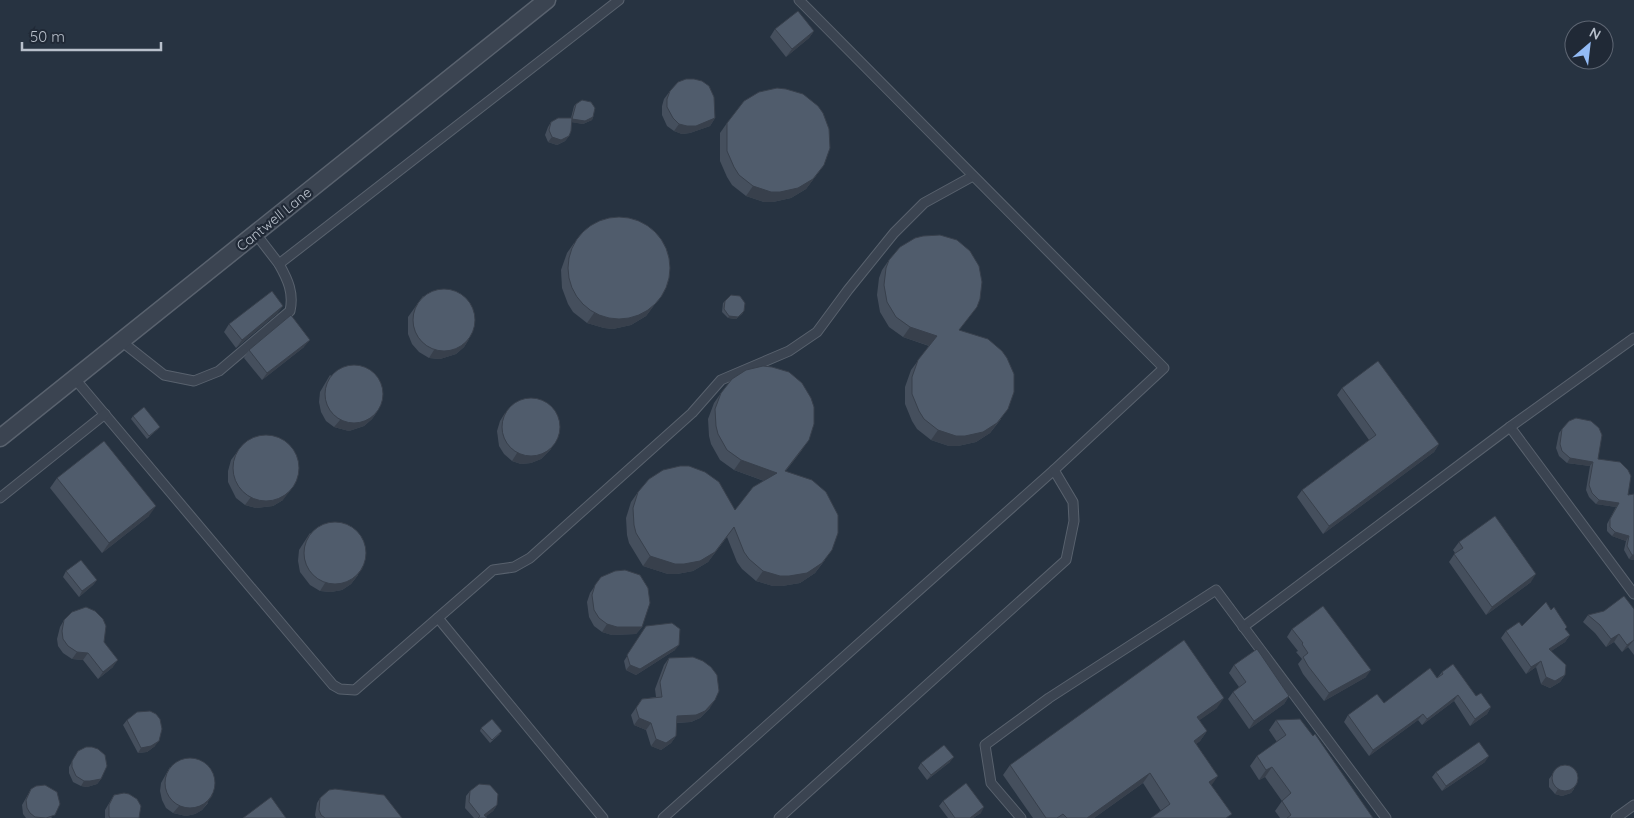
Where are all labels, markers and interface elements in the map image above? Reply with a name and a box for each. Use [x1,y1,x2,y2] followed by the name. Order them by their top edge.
[22,20,161,52] scale bar
[1564,20,1614,70] north arrow
[1586,23,1604,44] text: N
[30,27,65,46] text: 50 m
[233,183,315,255] street label: Cantwell Lane

